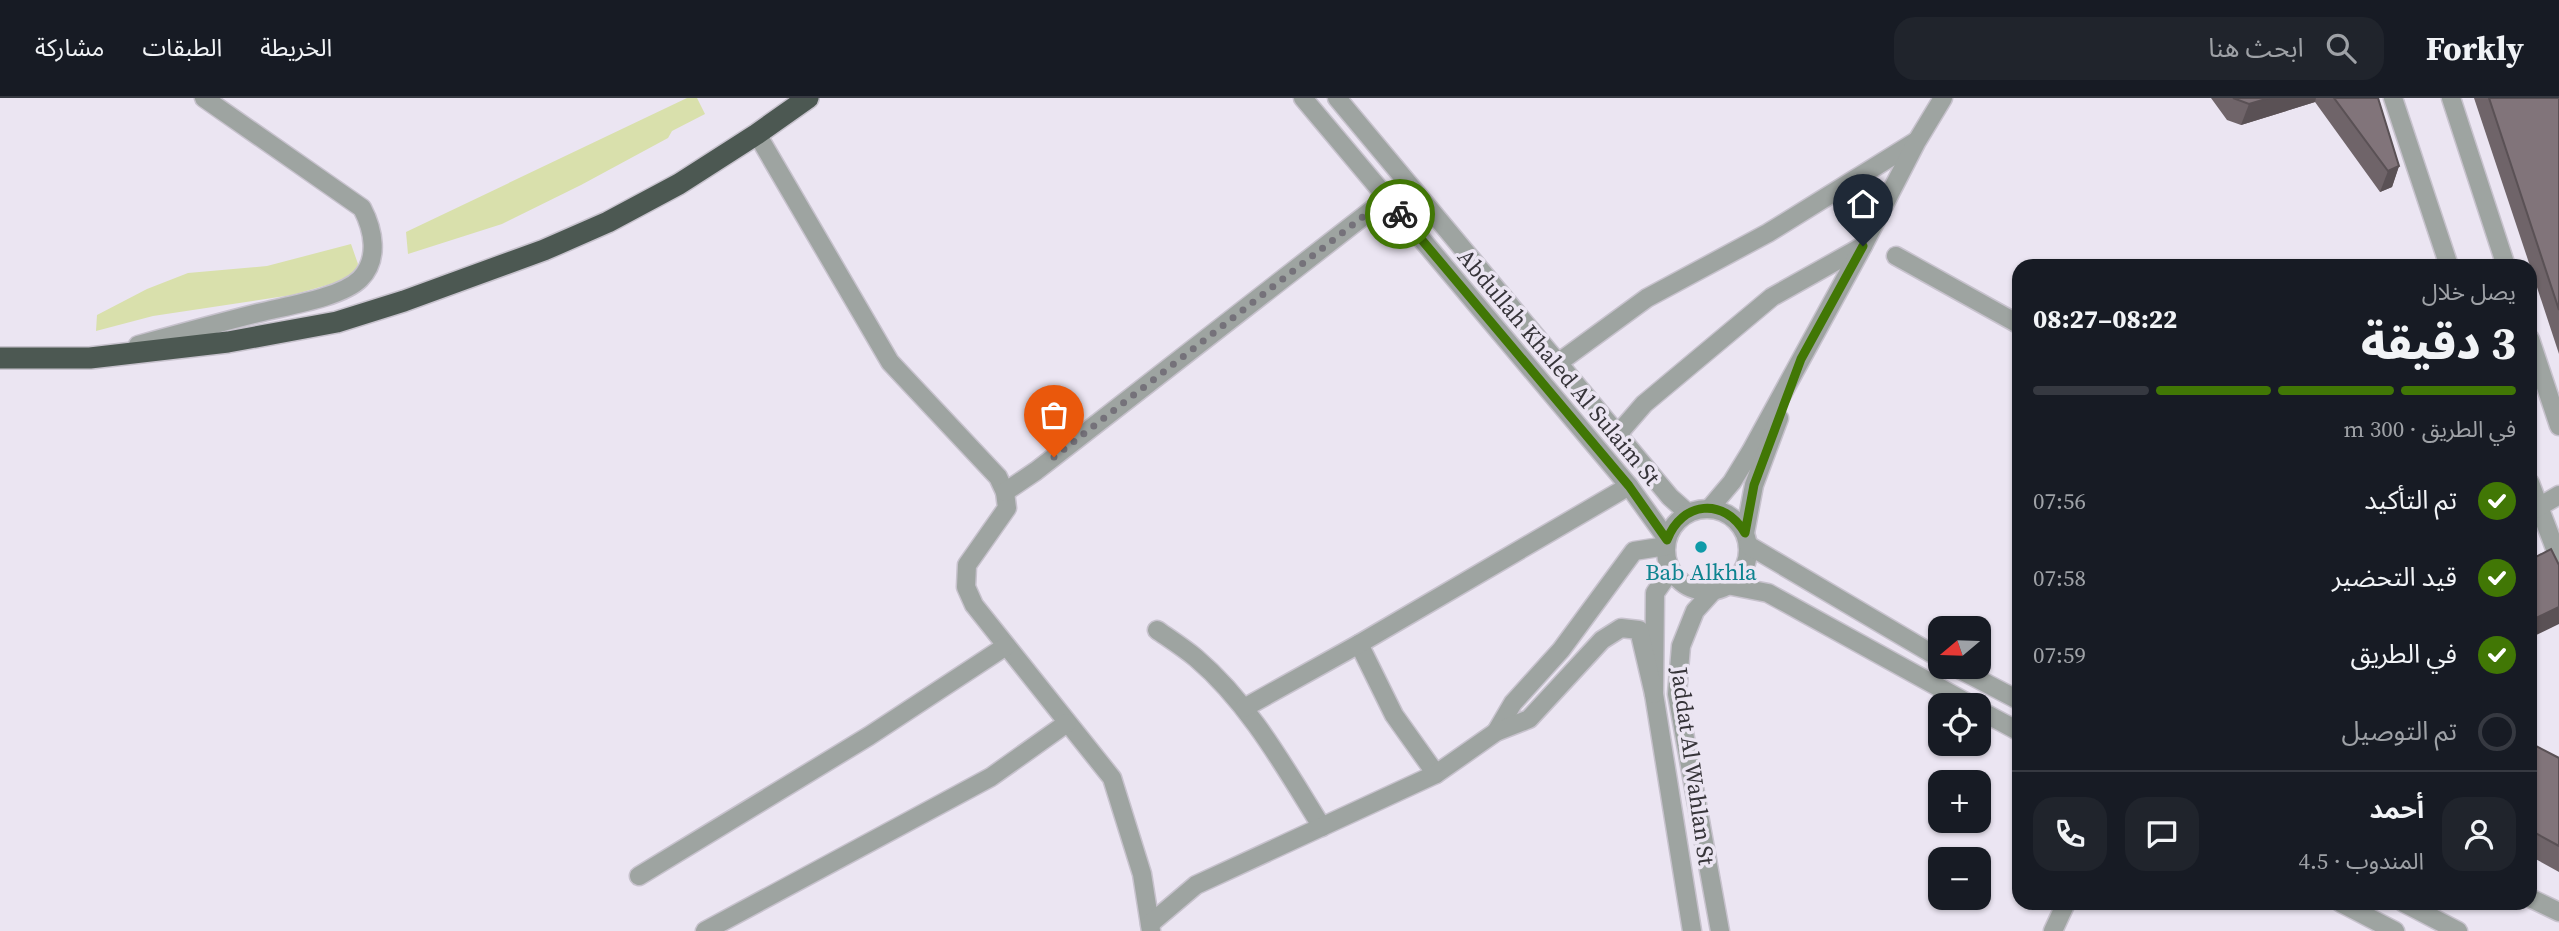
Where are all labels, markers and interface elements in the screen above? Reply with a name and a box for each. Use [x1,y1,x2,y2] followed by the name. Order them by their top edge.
[1894,17,2384,80] search box
[2426,26,2524,71] text: Forkly
[2322,29,2360,67] icon: search
[2208,30,2304,66] text: ابحث هنا
[35,31,104,64] text: مشاركة
[142,31,222,64] text: الطبقات
[260,31,332,64] text: الخريطة
[1833,174,1893,246] pin
[1365,179,1435,249] courier
[1844,185,1882,223] icon: home
[1381,195,1419,233] icon: bike
[1450,242,1668,492] street label: Abdullah Khaled Al Sulaim St
[2422,276,2516,308] text: يصل خلال
[2033,301,2177,337] text: 08:22–08:27
[2361,311,2516,374] text: 3 دقيقة
[1024,385,1084,457] pin
[1035,396,1073,434] icon: bag
[2344,413,2516,445] text: في الطريق · 300 m
[2364,482,2457,518] text: تم التأكيد
[2478,482,2516,520] icon: check
[2033,485,2086,517] text: 07:56
[1693,539,1709,555] marker: Bab Alkhla
[1645,556,1757,588] place label: Bab Alkhla
[2332,559,2457,595] text: قيد التحضير
[2478,559,2516,597] icon: check
[2033,562,2086,594] text: 07:58
[1928,616,1992,679] north arrow
[1928,616,1991,910] map controls
[2350,636,2457,672] text: في الطريق
[2478,636,2516,674] icon: check
[2033,639,2086,671] text: 07:59
[1663,664,1723,868] street label: Jaddat Al Wahlan St
[1928,693,1991,756] button: locate
[2341,713,2457,749] text: تم التوصيل
[1928,770,1991,833] button: +
[2370,791,2424,827] text: أحمد
[2033,797,2107,871] button: phone
[2125,797,2199,871] button: chat
[2442,797,2516,871] button: person
[2298,845,2424,877] text: المندوب · 4.5
[1928,847,1991,910] button: −

